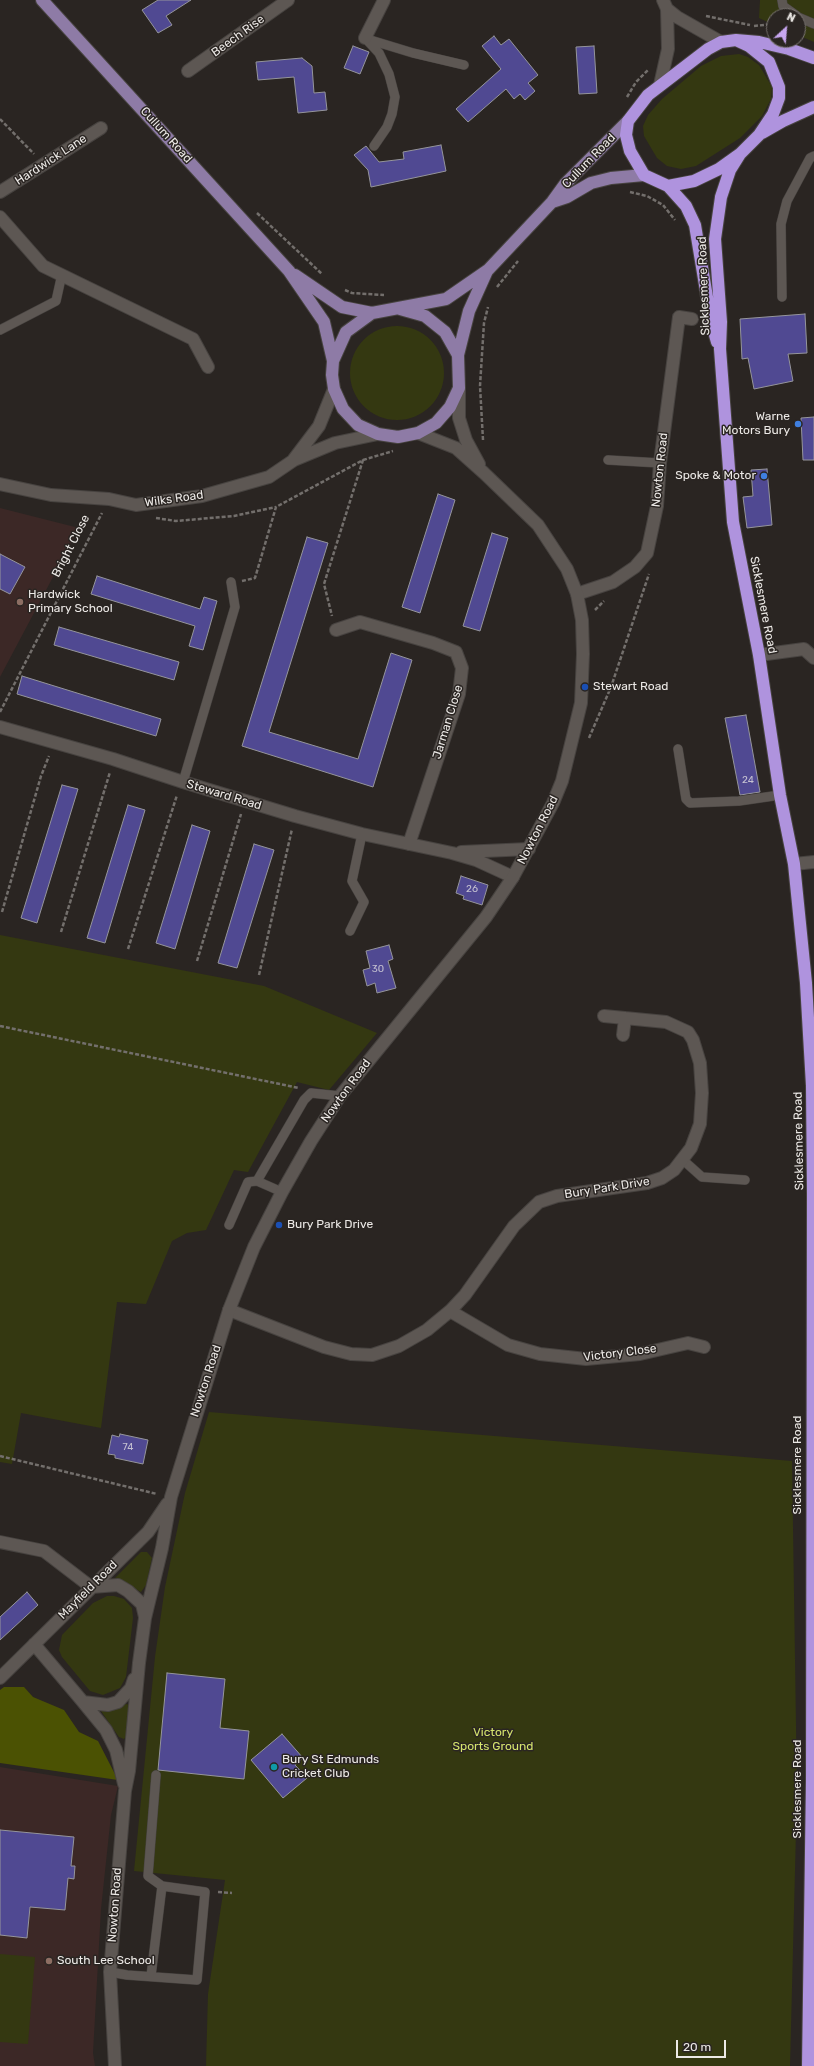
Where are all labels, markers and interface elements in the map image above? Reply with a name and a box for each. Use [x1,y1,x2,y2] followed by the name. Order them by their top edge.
[766,8,806,48] north arrow
[785,10,797,25] text: N
[209,12,267,60] street label: Beech Rise
[137,104,195,166] street label: Cullum Road
[559,131,619,191] street label: Cullum Road
[13,132,89,188] street label: Hardwick Lane
[695,236,713,336] street label: Sicklesmere Road
[722,410,790,438] place label: Warne Motors Bury
[793,419,803,429] marker: Warne Motors Bury
[649,432,671,508] street label: Nowton Road
[675,469,756,483] place label: Spoke & Motor
[759,471,769,481] marker: Spoke & Motor
[144,488,204,510] street label: Wilks Road
[49,512,93,580] street label: Bright Close
[746,555,780,655] street label: Sicklesmere Road
[28,588,113,616] place label: Hardwick Primary School
[15,597,25,607] marker: Hardwick Primary School
[593,680,668,694] place label: Stewart Road
[580,682,590,692] marker: Stewart Road
[430,683,466,761] street label: Jarman Close
[742,774,754,786] house number: 24
[185,777,263,813] street label: Steward Road
[515,793,561,867] street label: Nowton Road
[466,883,478,895] house number: 26
[372,963,384,975] house number: 30
[318,1056,374,1126] street label: Nowton Road
[791,1091,807,1191] street label: Sicklesmere Road
[563,1174,651,1202] street label: Bury Park Drive
[287,1218,373,1232] place label: Bury Park Drive
[274,1220,284,1230] marker: Bury Park Drive
[583,1341,657,1365] street label: Victory Close
[188,1343,224,1419] street label: Nowton Road
[791,1416,805,1514] street label: Sicklesmere Road
[123,1441,133,1453] house number: 74
[56,1558,120,1622] street label: Mayfield Road
[453,1726,533,1754] park label: Victory Sports Ground
[791,1740,805,1838] street label: Sicklesmere Road
[282,1753,379,1781] place label: Bury St Edmunds Cricket Club
[269,1762,279,1772] marker: Bury St Edmunds Cricket Club
[105,1867,125,1943] street label: Nowton Road
[57,1954,155,1968] place label: South Lee School
[44,1956,54,1966] marker: South Lee School
[678,2032,728,2058] scale bar
[683,2040,711,2054] text: 20 m

